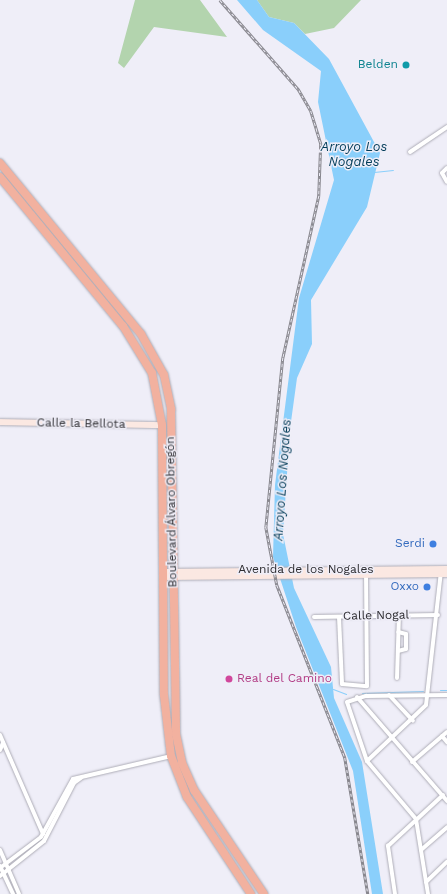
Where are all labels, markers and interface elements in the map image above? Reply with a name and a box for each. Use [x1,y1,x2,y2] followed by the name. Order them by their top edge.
[358,58,398,72] place label: Belden
[401,60,411,70] marker: Belden
[321,140,387,171] water label: Arroyo Los Nogales
[36,416,126,432] street label: Calle la Bellota
[271,419,295,541] water label: Arroyo Los Nogales
[163,436,181,588] street label: Boulevard Álvaro Obregón
[395,537,425,551] place label: Serdi
[428,539,438,549] marker: Serdi
[238,563,374,577] street label: Avenida de los Nogales
[390,580,419,594] place label: Oxxo
[422,582,432,592] marker: Oxxo
[343,608,409,624] street label: Calle Nogal
[237,672,333,686] place label: Real del Camino
[224,674,234,684] marker: Real del Camino

